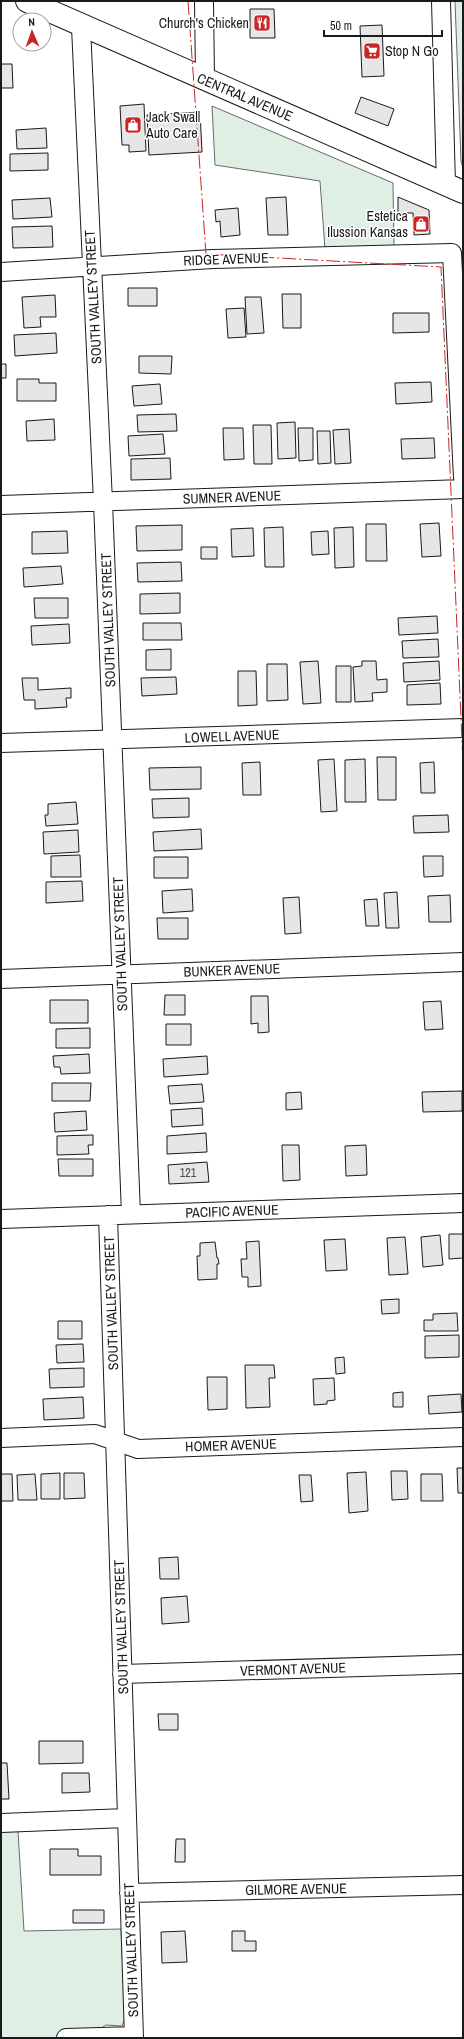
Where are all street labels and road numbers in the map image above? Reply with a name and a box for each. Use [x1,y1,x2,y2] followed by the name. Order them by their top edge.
[194,69,296,125] street label: CENTRAL AVENUE
[81,230,105,364] street label: SOUTH VALLEY STREET
[183,249,269,269] street label: RIDGE AVENUE
[182,486,282,508] street label: SUMNER AVENUE
[97,553,119,687] street label: SOUTH VALLEY STREET
[184,725,280,747] street label: LOWELL AVENUE
[109,877,131,1011] street label: SOUTH VALLEY STREET
[183,959,281,981] street label: BUNKER AVENUE
[185,1200,279,1222] street label: PACIFIC AVENUE
[100,1236,122,1370] street label: SOUTH VALLEY STREET
[185,1434,277,1456] street label: HOMER AVENUE
[110,1560,132,1694] street label: SOUTH VALLEY STREET
[240,1658,346,1680] street label: VERMONT AVENUE
[245,1879,347,1899] street label: GILMORE AVENUE
[120,1883,142,2017] street label: SOUTH VALLEY STREET

